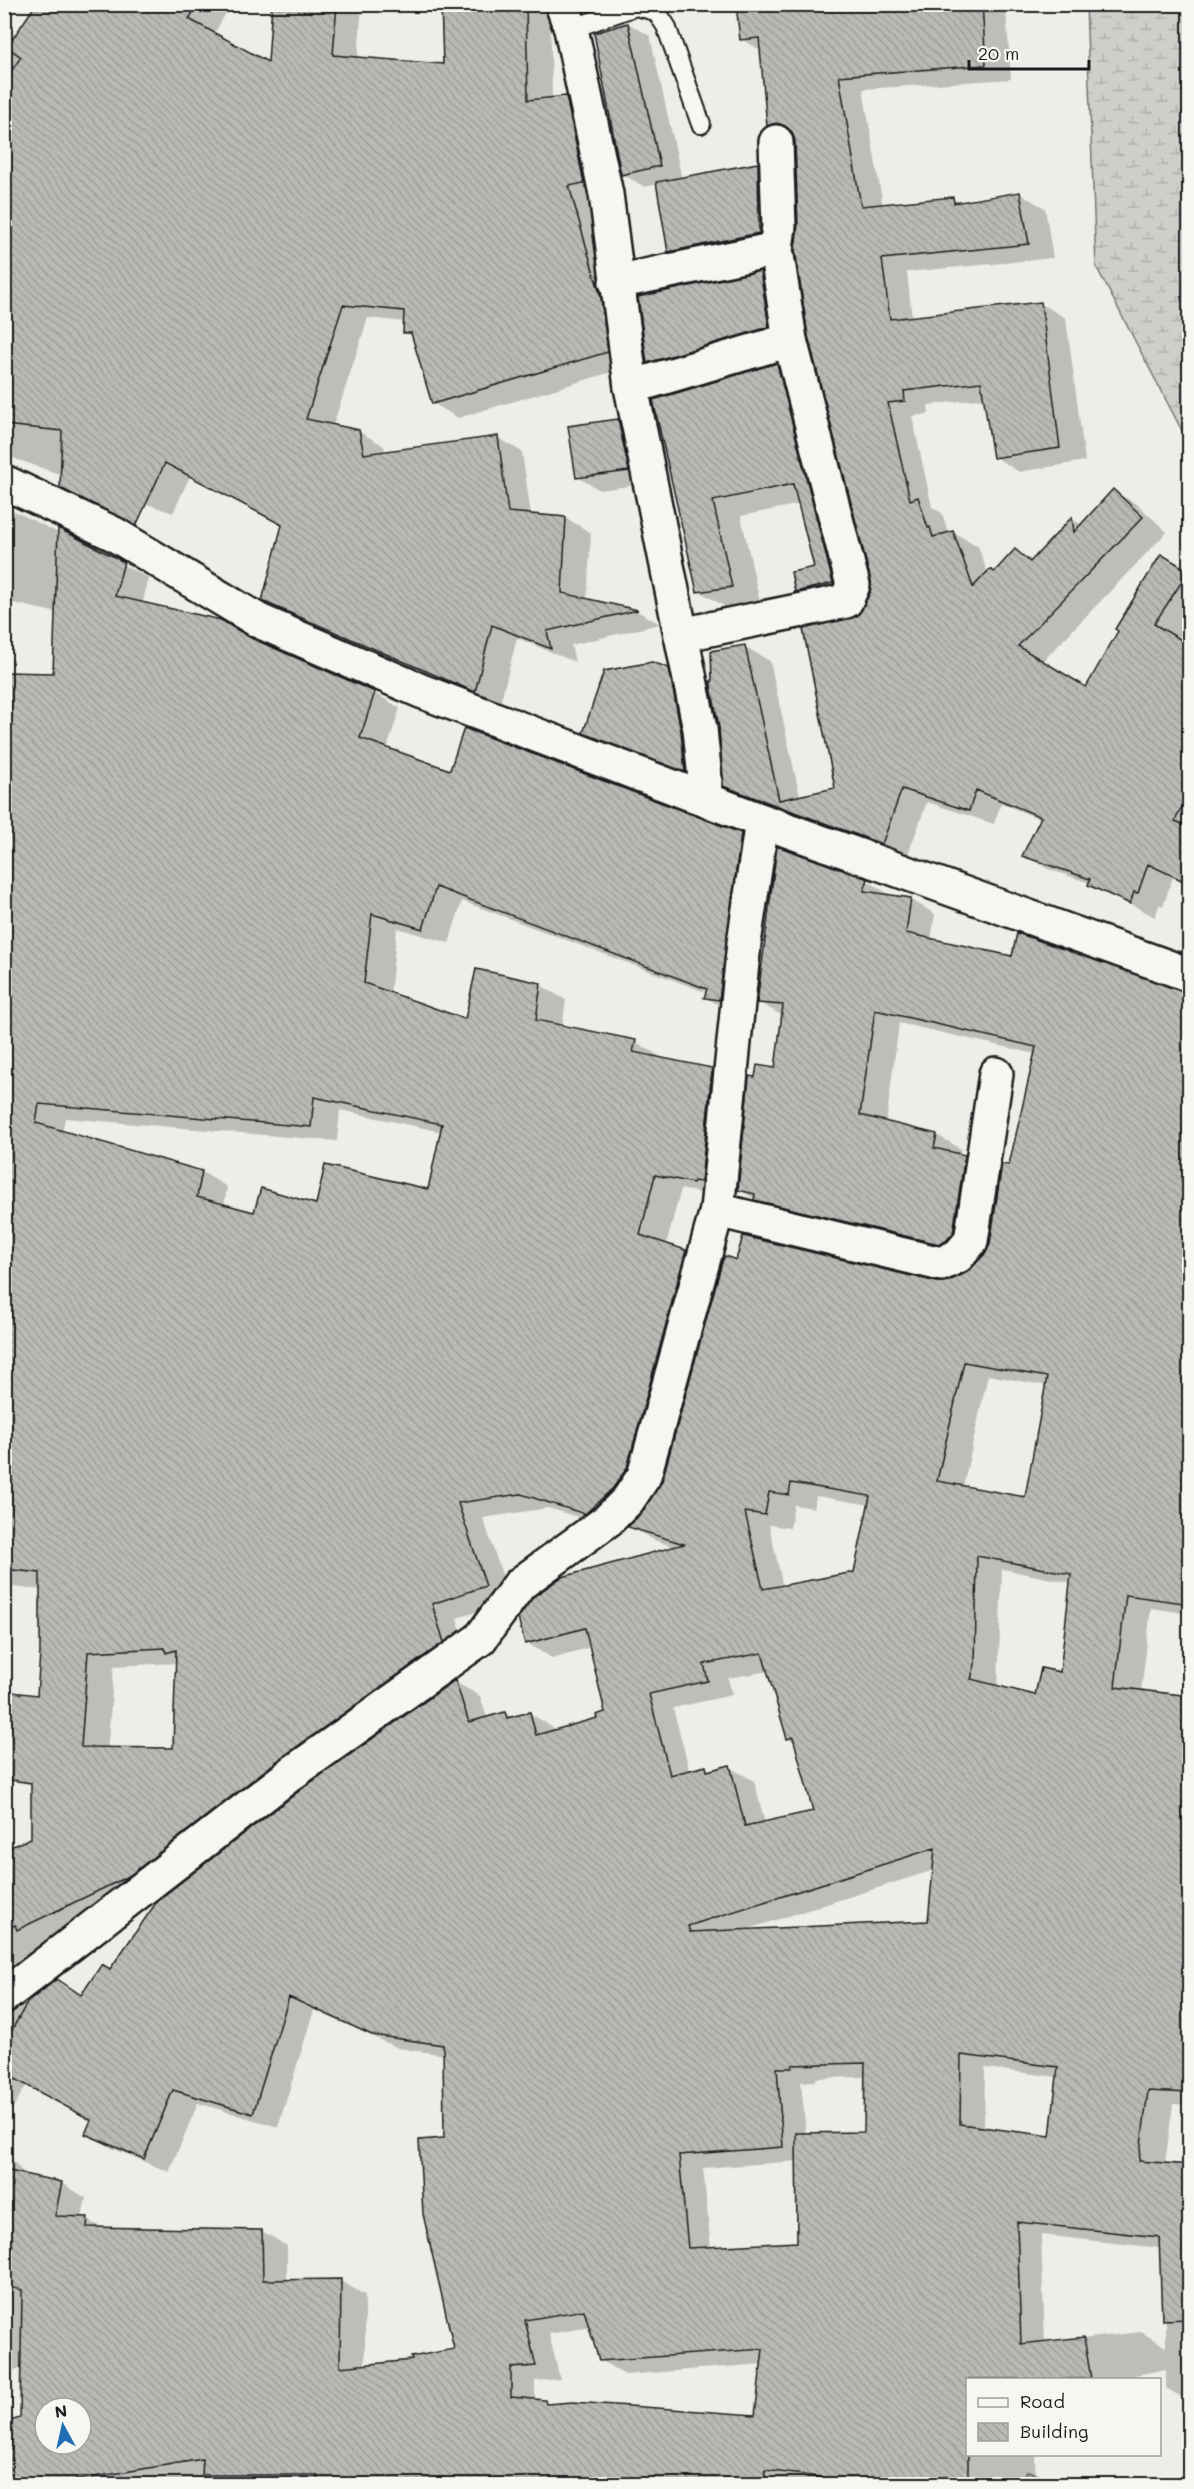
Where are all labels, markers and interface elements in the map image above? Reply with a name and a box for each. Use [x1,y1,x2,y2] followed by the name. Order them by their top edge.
[969,33,1089,71] scale bar
[978,41,1019,65] text: 20 m
[966,2378,1161,2456] legend
[1020,2389,1065,2413] text: Road
[33,2396,93,2456] north arrow
[53,2399,68,2422] text: N
[1020,2419,1088,2443] text: Building

